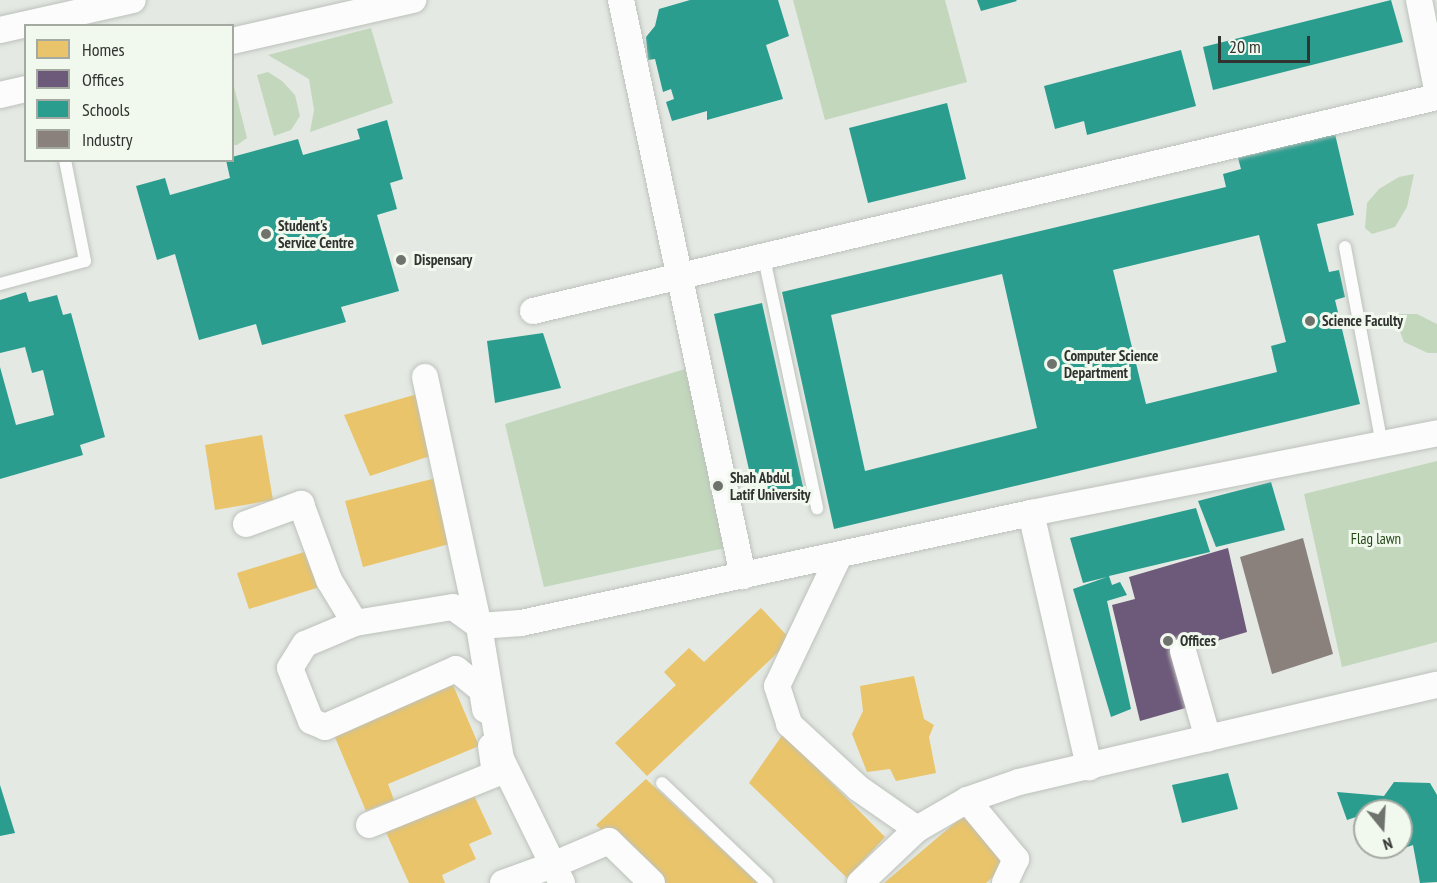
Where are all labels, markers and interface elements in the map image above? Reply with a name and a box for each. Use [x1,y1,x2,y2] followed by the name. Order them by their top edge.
[24,24,234,162] legend
[1221,24,1312,62] scale bar
[1229,35,1261,58] text: 20 m
[82,38,125,61] text: Homes
[82,68,124,91] text: Offices
[82,98,130,121] text: Schools
[82,128,132,151] text: Industry
[278,216,354,251] place label: Student's Service Centre
[259,227,273,241] marker: Student's Service Centre
[392,251,410,269] marker: Dispensary
[414,251,472,269] place label: Dispensary
[1322,312,1403,330] place label: Science Faculty
[1303,314,1317,328] marker: Science Faculty
[1064,346,1159,381] place label: Computer Science Department
[1045,357,1059,371] marker: Computer Science Department
[730,468,811,503] place label: Shah Abdul Latif University
[711,479,725,493] marker: Shah Abdul Latif University
[1351,530,1401,548] park label: Flag lawn
[1180,632,1216,650] place label: Offices
[1161,634,1175,648] marker: Offices
[1353,799,1413,859] north arrow
[1381,833,1395,855] text: N

